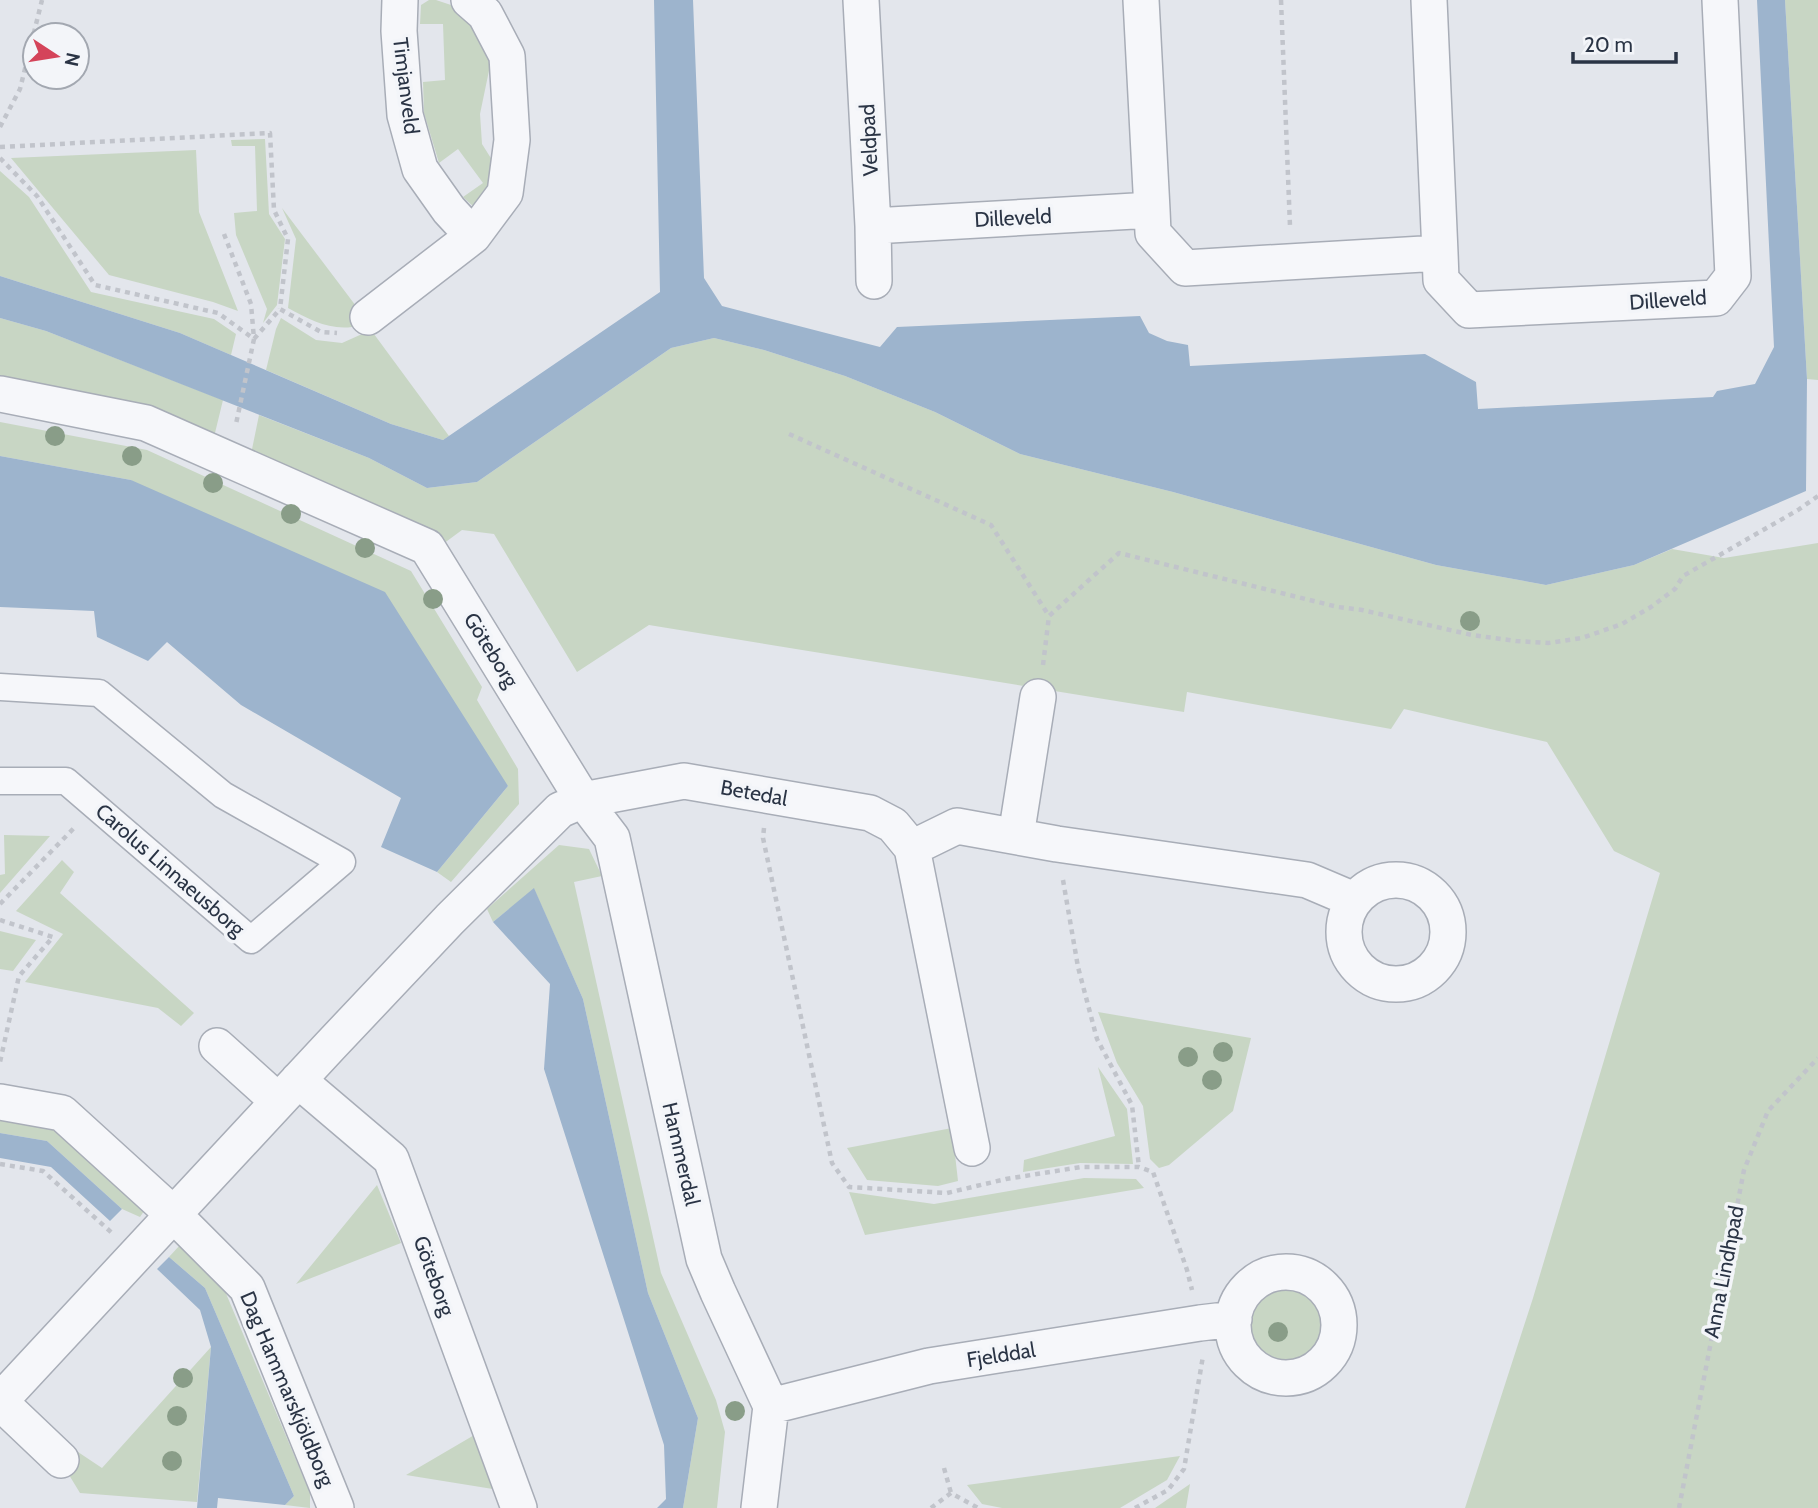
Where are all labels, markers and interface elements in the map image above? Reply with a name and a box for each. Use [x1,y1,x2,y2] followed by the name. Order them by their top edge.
[21,21,91,91] north arrow
[1573,21,1676,65] scale bar
[1584,32,1633,57] text: 20 m
[387,36,425,136] street label: Timjanveld
[59,50,85,68] text: N
[854,103,883,177] street label: Veldpad
[974,203,1052,232] street label: Dilleveld
[1628,284,1707,315] street label: Dilleveld
[459,608,524,692] street label: Göteborg
[719,774,790,811] street label: Betedal
[91,798,250,942] street label: Carolus Linnaeusborg
[657,1100,706,1208] street label: Hammerdal
[1698,1204,1749,1340] street label: Anna Lindhpad
[408,1232,461,1320] street label: Göteborg
[234,1288,340,1491] street label: Dag Hammarskjöldborg
[965,1337,1037,1373] street label: Fjelddal

